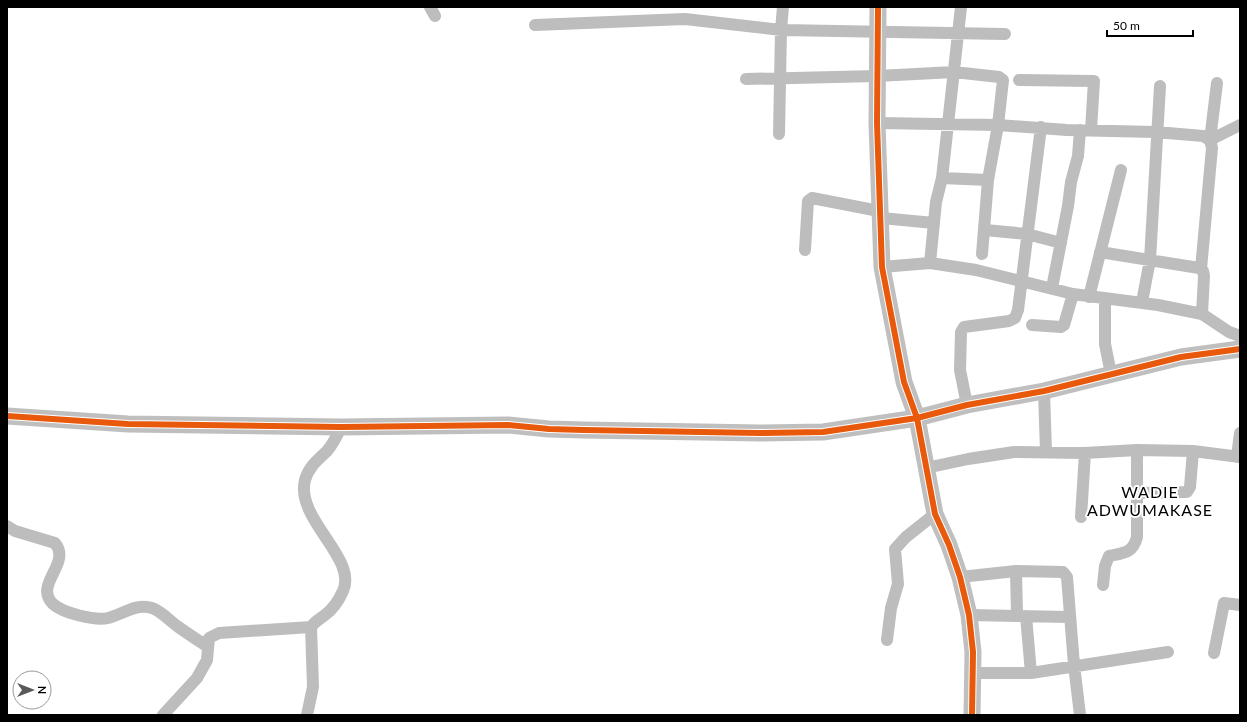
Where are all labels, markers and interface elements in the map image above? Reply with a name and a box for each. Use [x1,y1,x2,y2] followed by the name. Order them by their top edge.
[1107,12,1193,38] scale bar
[1113,18,1140,33] text: 50 m
[1087,482,1213,519] district label: WADIE ADWUMAKASE
[12,670,52,710] north arrow
[36,686,49,694] text: N

